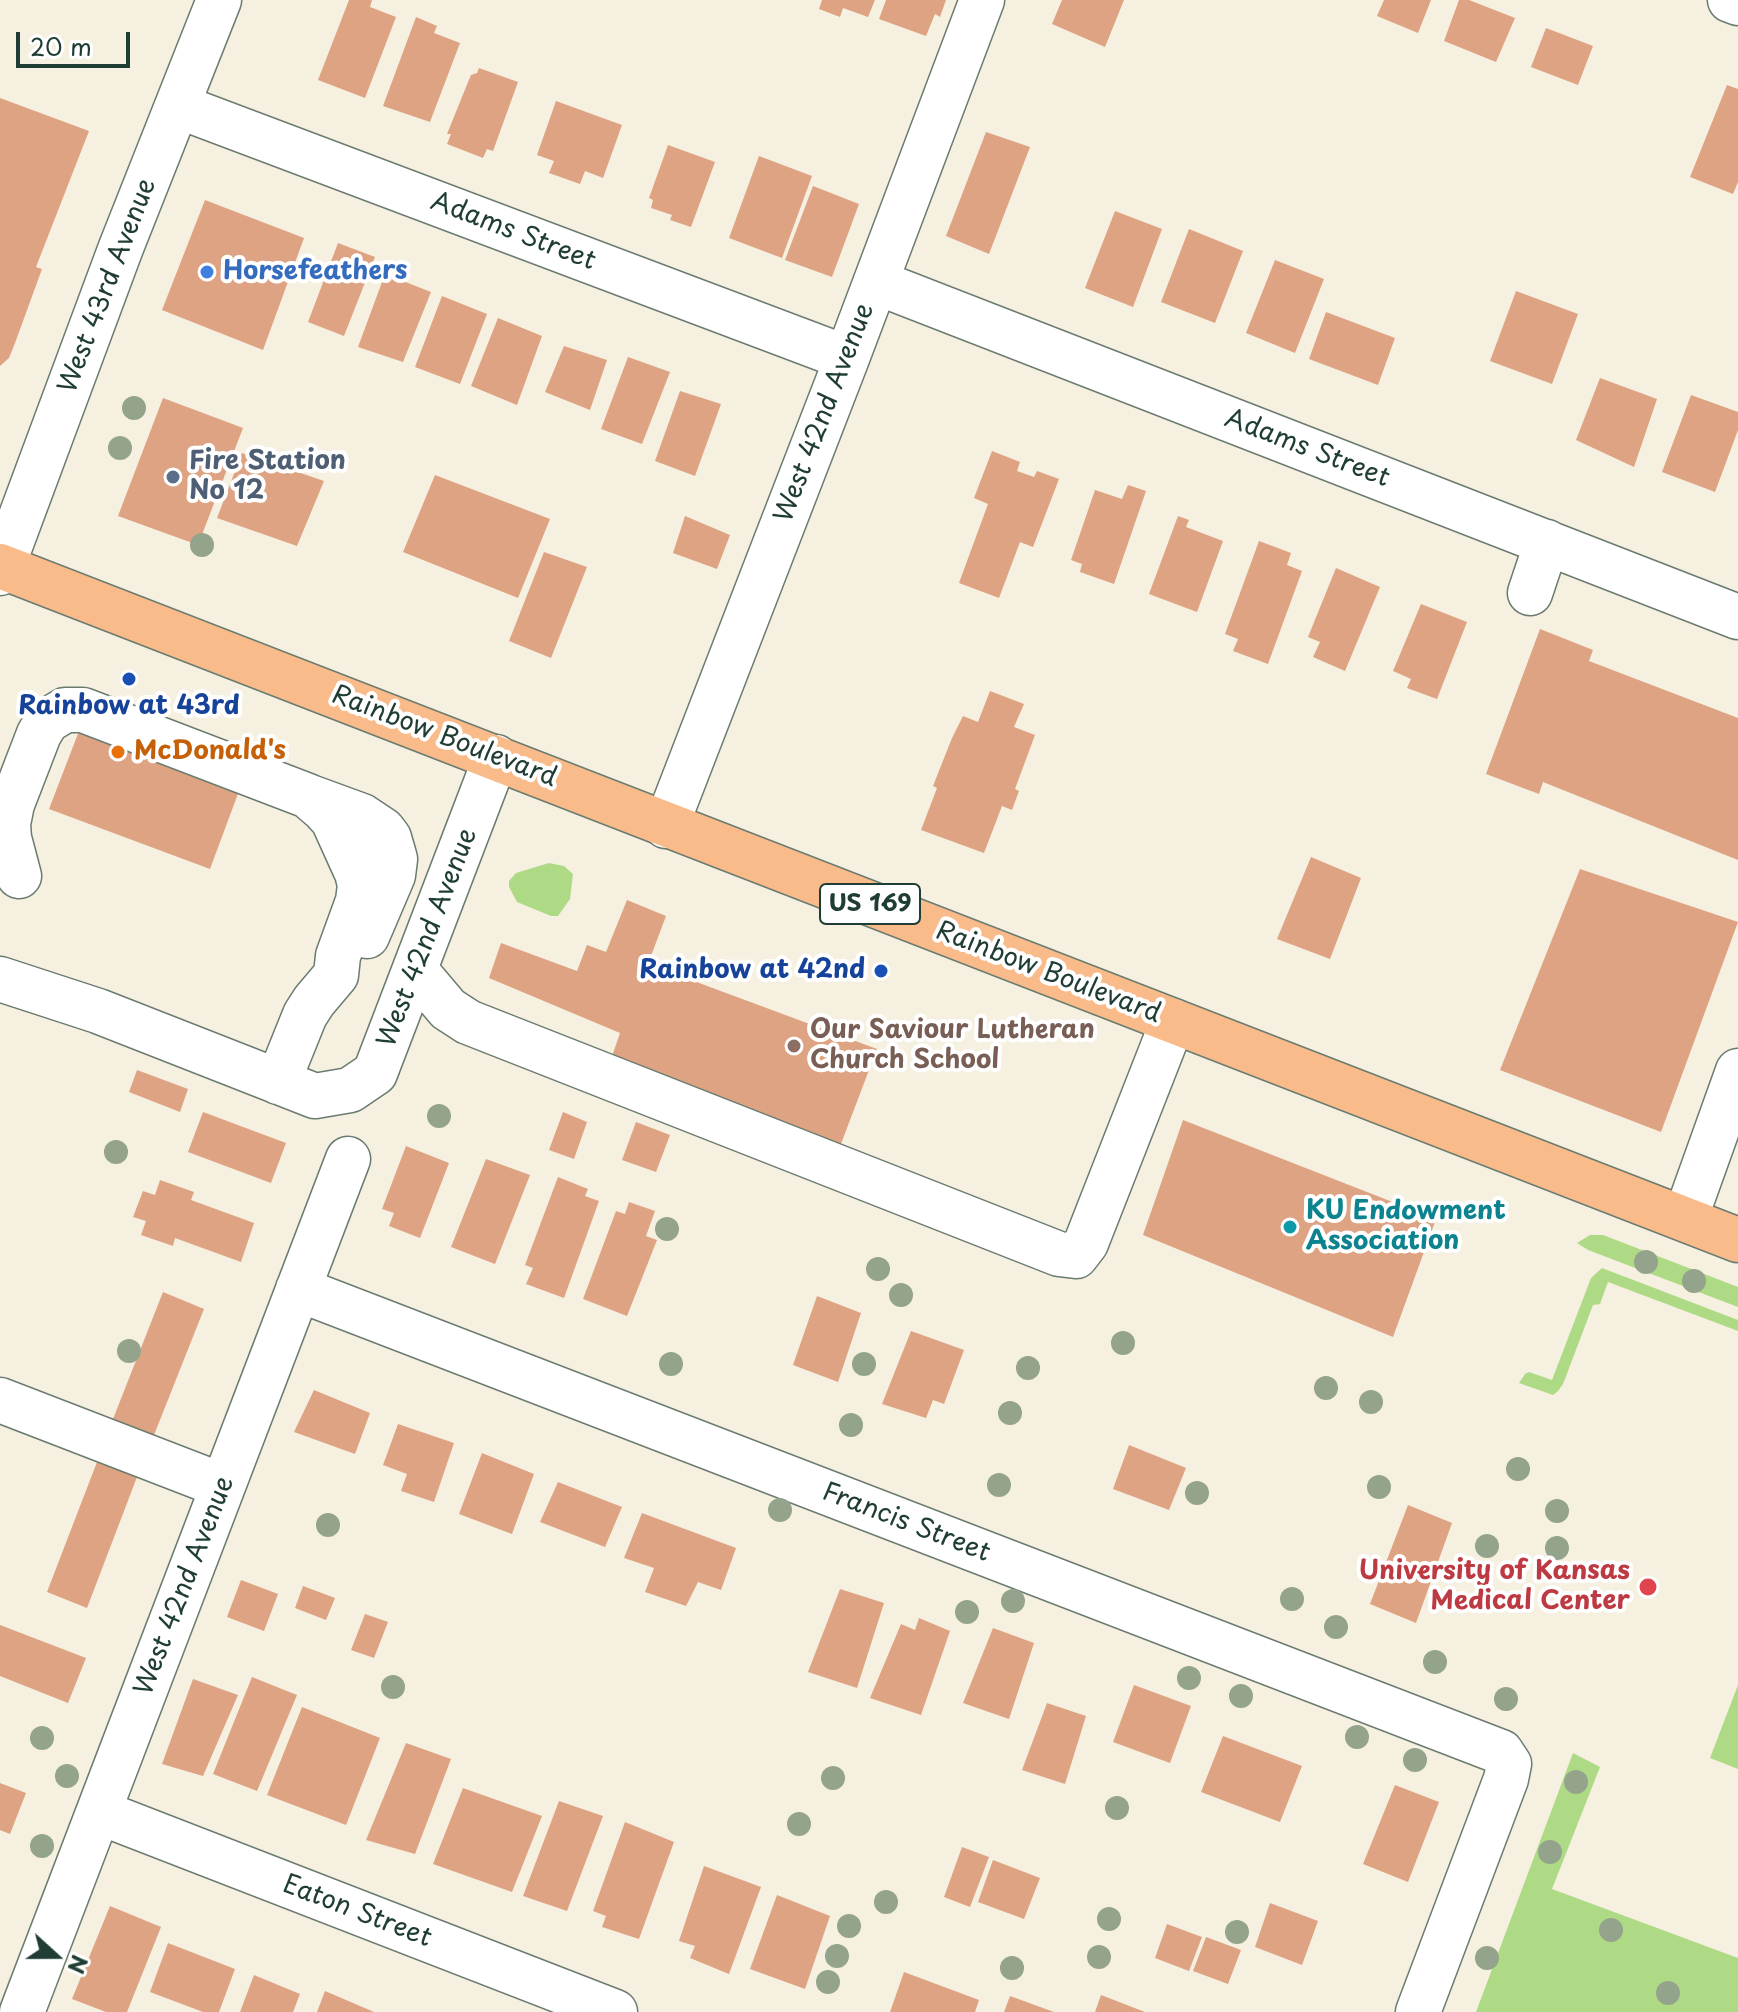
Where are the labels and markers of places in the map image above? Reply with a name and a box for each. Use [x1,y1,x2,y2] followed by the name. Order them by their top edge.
[223,256,407,288] place label: Horsefeathers
[198,263,216,281] marker: Horsefeathers
[189,446,346,508] place label: Fire Station No 12
[164,468,182,486] marker: Fire Station No 12
[120,670,138,688] marker: Rainbow at 43rd
[18,691,240,723] place label: Rainbow at 43rd
[134,736,286,768] place label: McDonald's
[109,743,127,761] marker: McDonald's
[639,955,865,987] place label: Rainbow at 42nd
[872,962,890,980] marker: Rainbow at 42nd
[810,1015,1095,1076] place label: Our Saviour Lutheran Church School
[785,1037,803,1055] marker: Our Saviour Lutheran Church School
[1306,1196,1506,1258] place label: KU Endowment Association
[1281,1218,1299,1236] marker: KU Endowment Association
[1359,1556,1630,1618] place label: University of Kansas Medical Center
[1637,1576,1659,1598] marker: University of Kansas Medical Center

